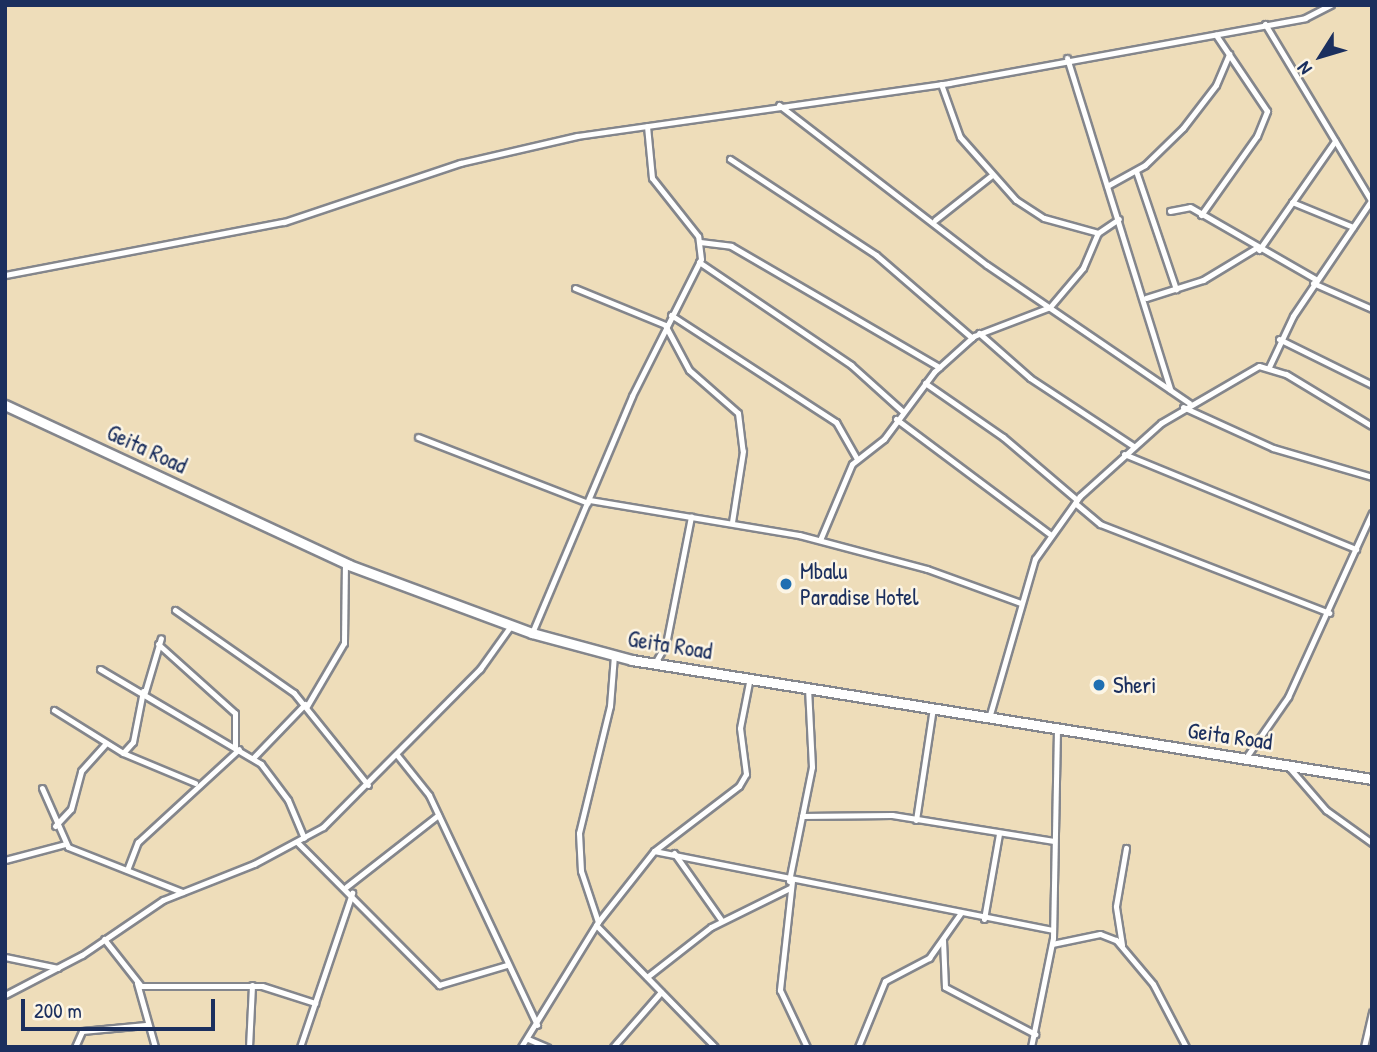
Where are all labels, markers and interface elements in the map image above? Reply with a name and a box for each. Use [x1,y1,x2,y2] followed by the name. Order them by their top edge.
[1286,21,1356,91] north arrow
[1291,57,1318,81] text: N
[103,418,191,480] street label: Geita Road
[800,557,919,611] place label: Mbalu Paradise Hotel
[778,576,794,592] marker: Mbalu Paradise Hotel
[626,625,714,665] street label: Geita Road
[1113,671,1156,699] place label: Sheri
[1091,677,1107,693] marker: Sheri
[1186,716,1274,756] street label: Geita Road
[24,986,219,1030] scale bar
[34,996,82,1025] text: 200 m

